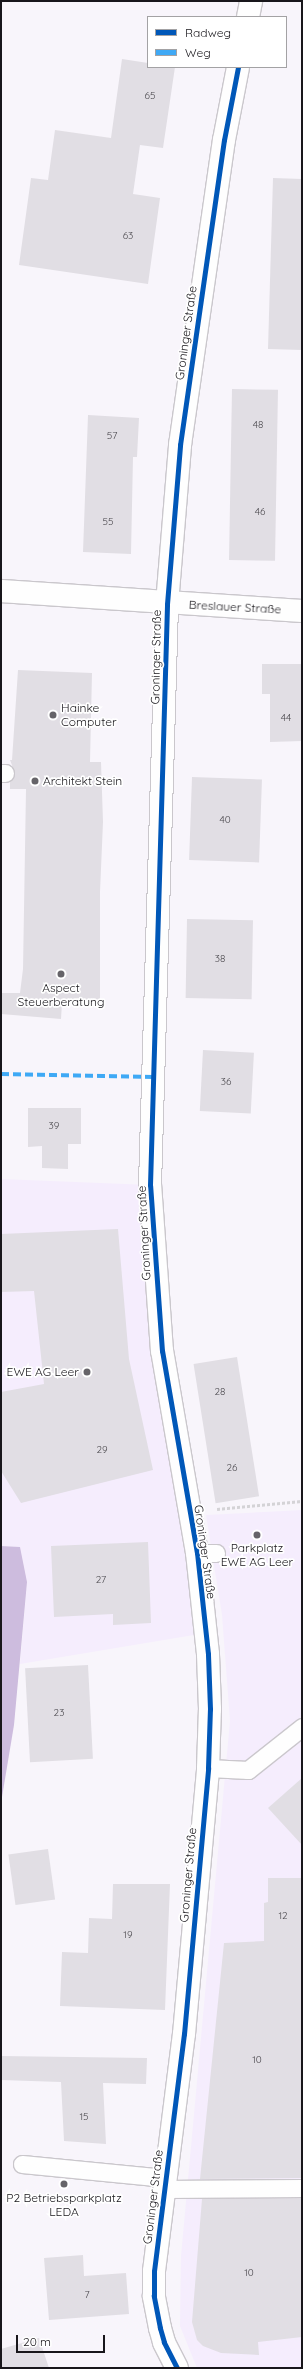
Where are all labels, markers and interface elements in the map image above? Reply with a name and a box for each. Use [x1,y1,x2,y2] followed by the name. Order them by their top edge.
[147,16,287,68] legend
[185,25,231,40] text: Radweg
[185,45,211,60] text: Weg
[145,90,155,102] house number: 65
[123,230,133,242] house number: 63
[172,285,200,381] street label: Groninger Straße
[253,419,263,431] house number: 48
[107,430,117,442] house number: 57
[255,506,265,518] house number: 46
[103,516,113,528] house number: 55
[188,597,282,617] street label: Breslauer Straße
[148,609,164,705] street label: Groninger Straße
[61,701,117,729] place label: Hainke Computer
[48,710,58,720] marker: Hainke Computer
[281,712,291,724] house number: 44
[43,774,122,788] place label: Architekt Stein
[30,776,40,786] marker: Architekt Stein
[219,814,231,826] house number: 40
[215,953,225,965] house number: 38
[56,969,66,979] marker: Aspect Steuerberatung
[18,981,104,1009] place label: Aspect Steuerberatung
[221,1076,231,1088] house number: 36
[49,1120,59,1132] house number: 39
[134,1185,154,1281] street label: Groninger Straße
[7,1365,79,1379] place label: EWE AG Leer
[82,1367,92,1377] marker: EWE AG Leer
[215,1386,225,1398] house number: 28
[96,1444,108,1456] house number: 29
[227,1462,237,1474] house number: 26
[191,1504,219,1600] street label: Groninger Straße
[252,1530,262,1540] marker: Parkplatz EWE AG Leer
[221,1541,293,1569] place label: Parkplatz EWE AG Leer
[96,1574,106,1586] house number: 27
[54,1707,64,1719] house number: 23
[177,1827,199,1923] street label: Groninger Straße
[278,1910,288,1922] house number: 12
[123,1929,133,1941] house number: 19
[252,2054,262,2066] house number: 10
[79,2111,89,2123] house number: 15
[140,2149,166,2245] street label: Groninger Straße
[59,2179,69,2189] marker: P2 Betriebsparkplatz LEDA
[6,2191,122,2219] place label: P2 Betriebsparkplatz LEDA
[244,2267,254,2279] house number: 10
[84,2289,90,2301] house number: 7
[18,2327,107,2353] scale bar
[23,2334,51,2349] text: 20 m

